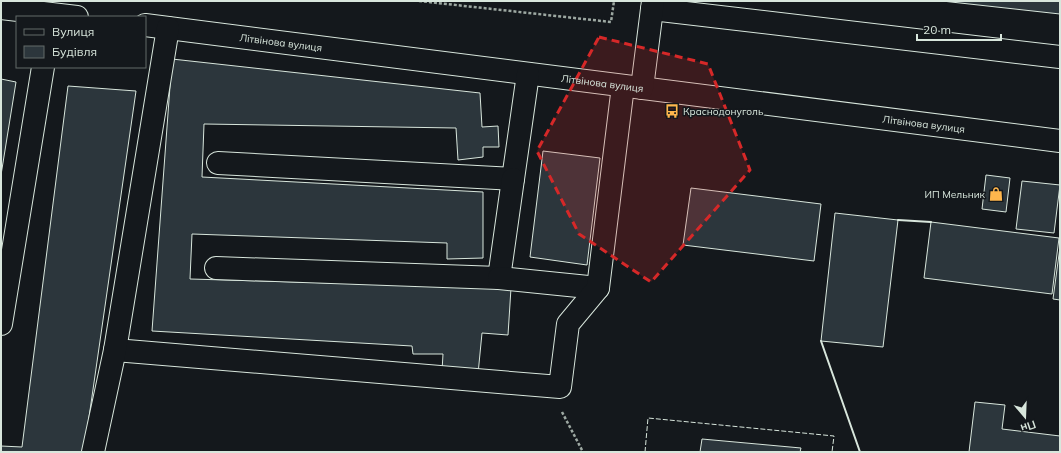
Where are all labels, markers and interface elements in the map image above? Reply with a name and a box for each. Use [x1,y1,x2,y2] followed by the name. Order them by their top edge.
[16,16,146,68] legend
[917,16,1001,42] scale bar
[923,22,951,37] text: 20 m
[52,24,94,39] text: Вулиця
[239,31,323,54] street label: Літвінова вулиця
[52,44,97,59] text: Будівля
[560,71,644,95] street label: Літвінова вулиця
[664,103,680,119] bus stop icon: Краснодонуголь
[683,105,764,118] place label: Краснодонуголь
[882,112,966,135] street label: Літвінова вулиця
[988,186,1004,202] shop icon: ИП Мельник
[924,188,986,201] place label: ИП Мельник
[1005,397,1045,437] north arrow
[1019,417,1038,436] text: Пн

